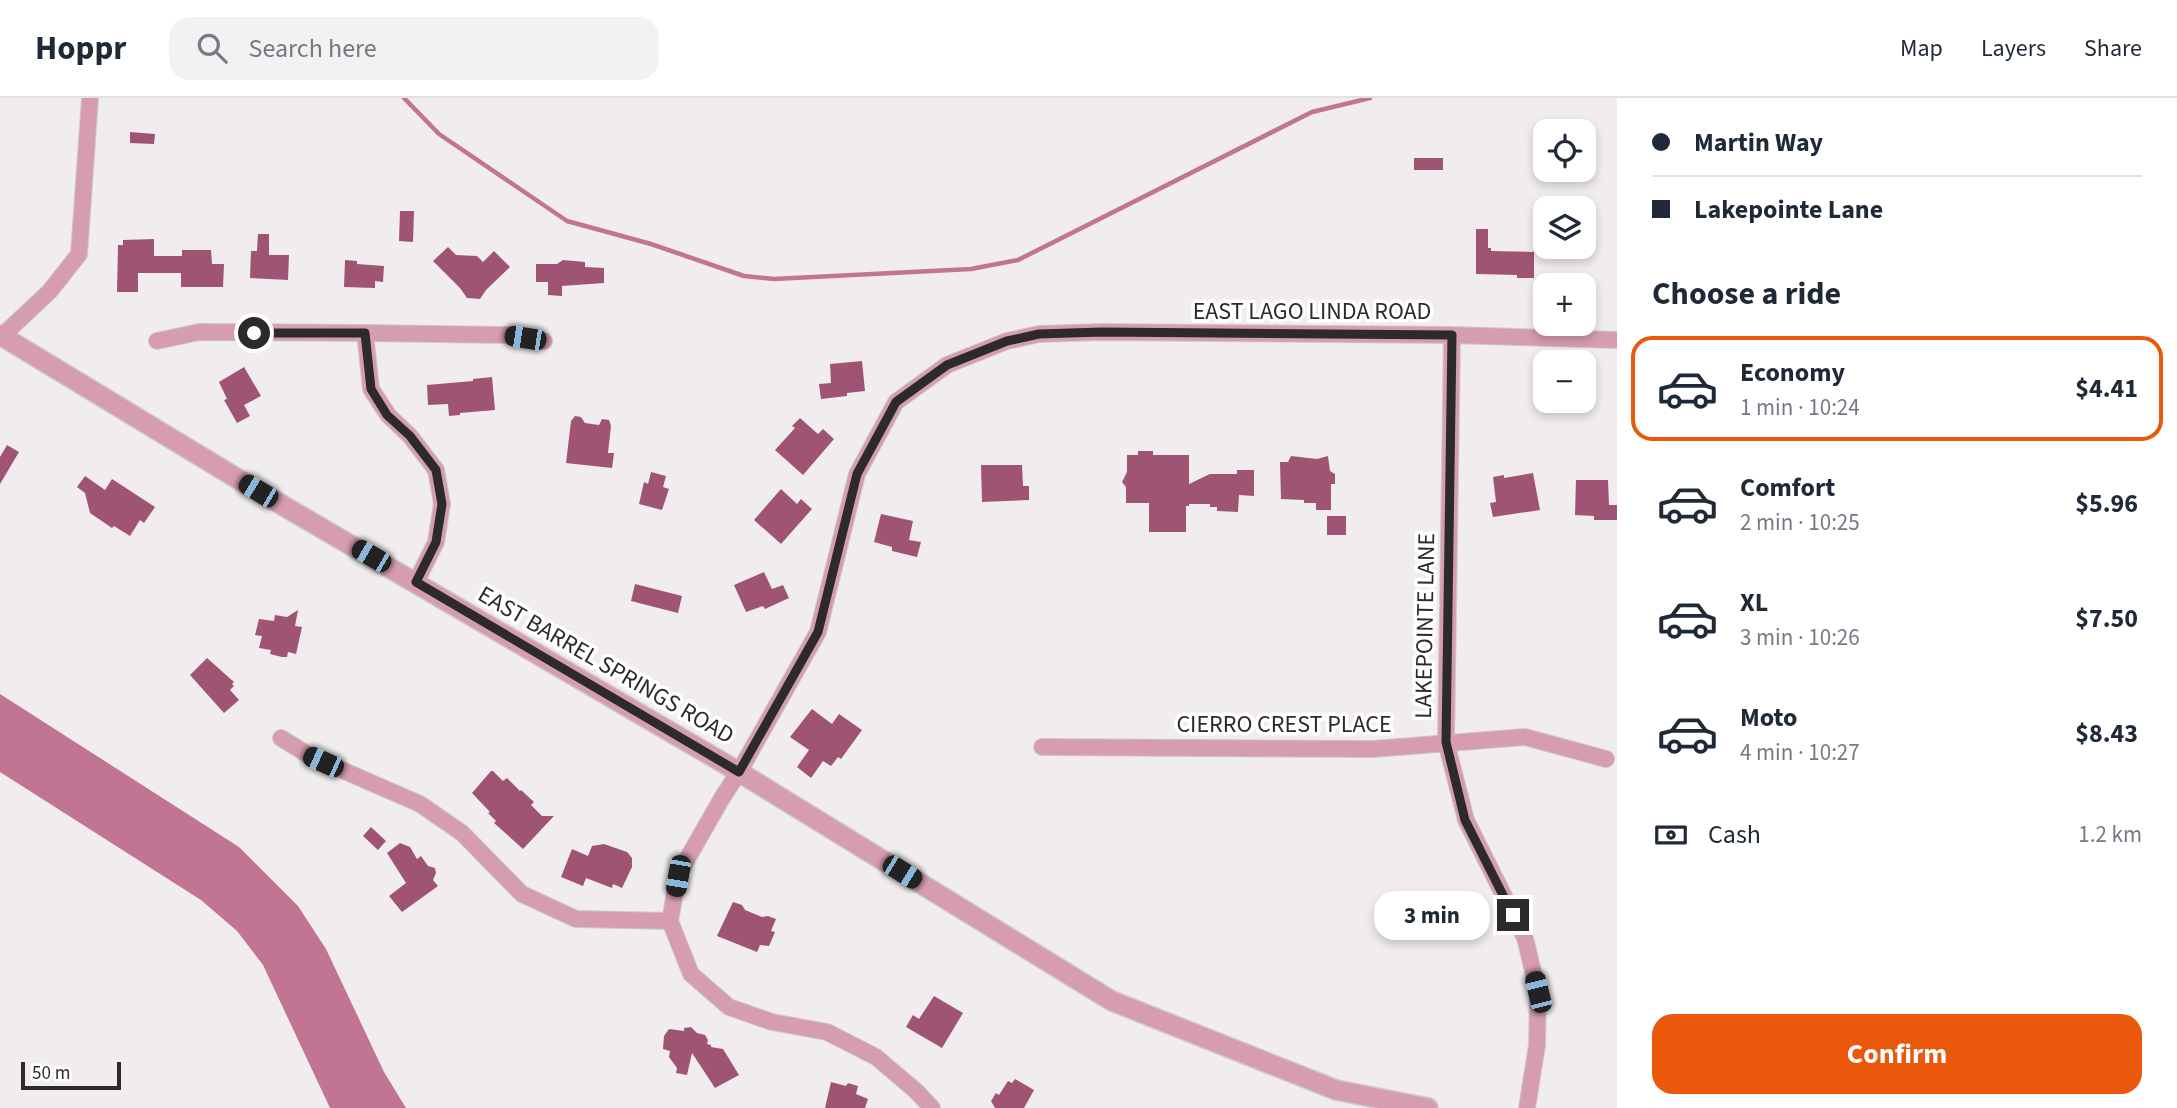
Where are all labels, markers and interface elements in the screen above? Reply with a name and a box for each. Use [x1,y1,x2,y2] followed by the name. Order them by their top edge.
[169,17,659,80] search box
[35,25,127,72] text: Hoppr
[193,29,231,67] icon: search
[249,30,377,67] text: Search here
[1900,31,1943,66] text: Map
[1981,31,2046,66] text: Layers
[2084,31,2142,66] text: Share
[1533,119,1596,413] map controls
[1533,119,1596,182] button: locate
[1694,124,1823,161] text: Martin Way
[1694,191,1883,228] text: Lakepointe Lane
[1533,196,1596,259] button: layers
[1652,271,1841,317] text: Choose a ride
[1533,273,1596,336] button: +
[1193,294,1431,329] street label: EAST LAGO LINDA ROAD
[238,317,270,349] route start
[503,324,548,352] car
[1533,350,1596,413] button: −
[1740,354,1845,391] text: Economy
[1656,357,1719,420] icon: car
[2075,370,2138,407] text: $4.41
[1740,391,1860,424] text: 1 min · 10:24
[1740,469,1835,506] text: Comfort
[235,471,282,511] car
[1656,472,1719,535] icon: car
[2075,485,2138,522] text: $5.96
[1740,506,1860,539] text: 2 min · 10:25
[1406,533,1444,719] street label: LAKEPOINTE LANE
[348,536,395,576] car
[471,577,741,753] street label: EAST BARREL SPRINGS ROAD
[1740,584,1768,621] text: XL
[1656,587,1719,650] icon: car
[2075,600,2138,637] text: $7.50
[1740,621,1860,654] text: 3 min · 10:26
[1740,699,1797,736] text: Moto
[1656,702,1719,765] icon: car
[1176,707,1392,742] street label: CIERRO CREST PLACE
[2075,715,2138,752] text: $8.43
[1740,736,1860,769] text: 4 min · 10:27
[300,744,347,780] car
[1652,816,1690,854] icon: cash
[1708,816,1761,853] text: Cash
[2078,818,2142,851] text: 1.2 km
[879,852,926,892] car
[665,853,692,899] car
[1373,890,1488,940] callout: 3 min
[1404,899,1460,932] text: 3 min
[1497,899,1529,931] route end
[1523,969,1554,1015] car
[1652,1014,2142,1094] button: Confirm
[21,1059,121,1091] scale bar
[32,1060,70,1087] text: 50 m

